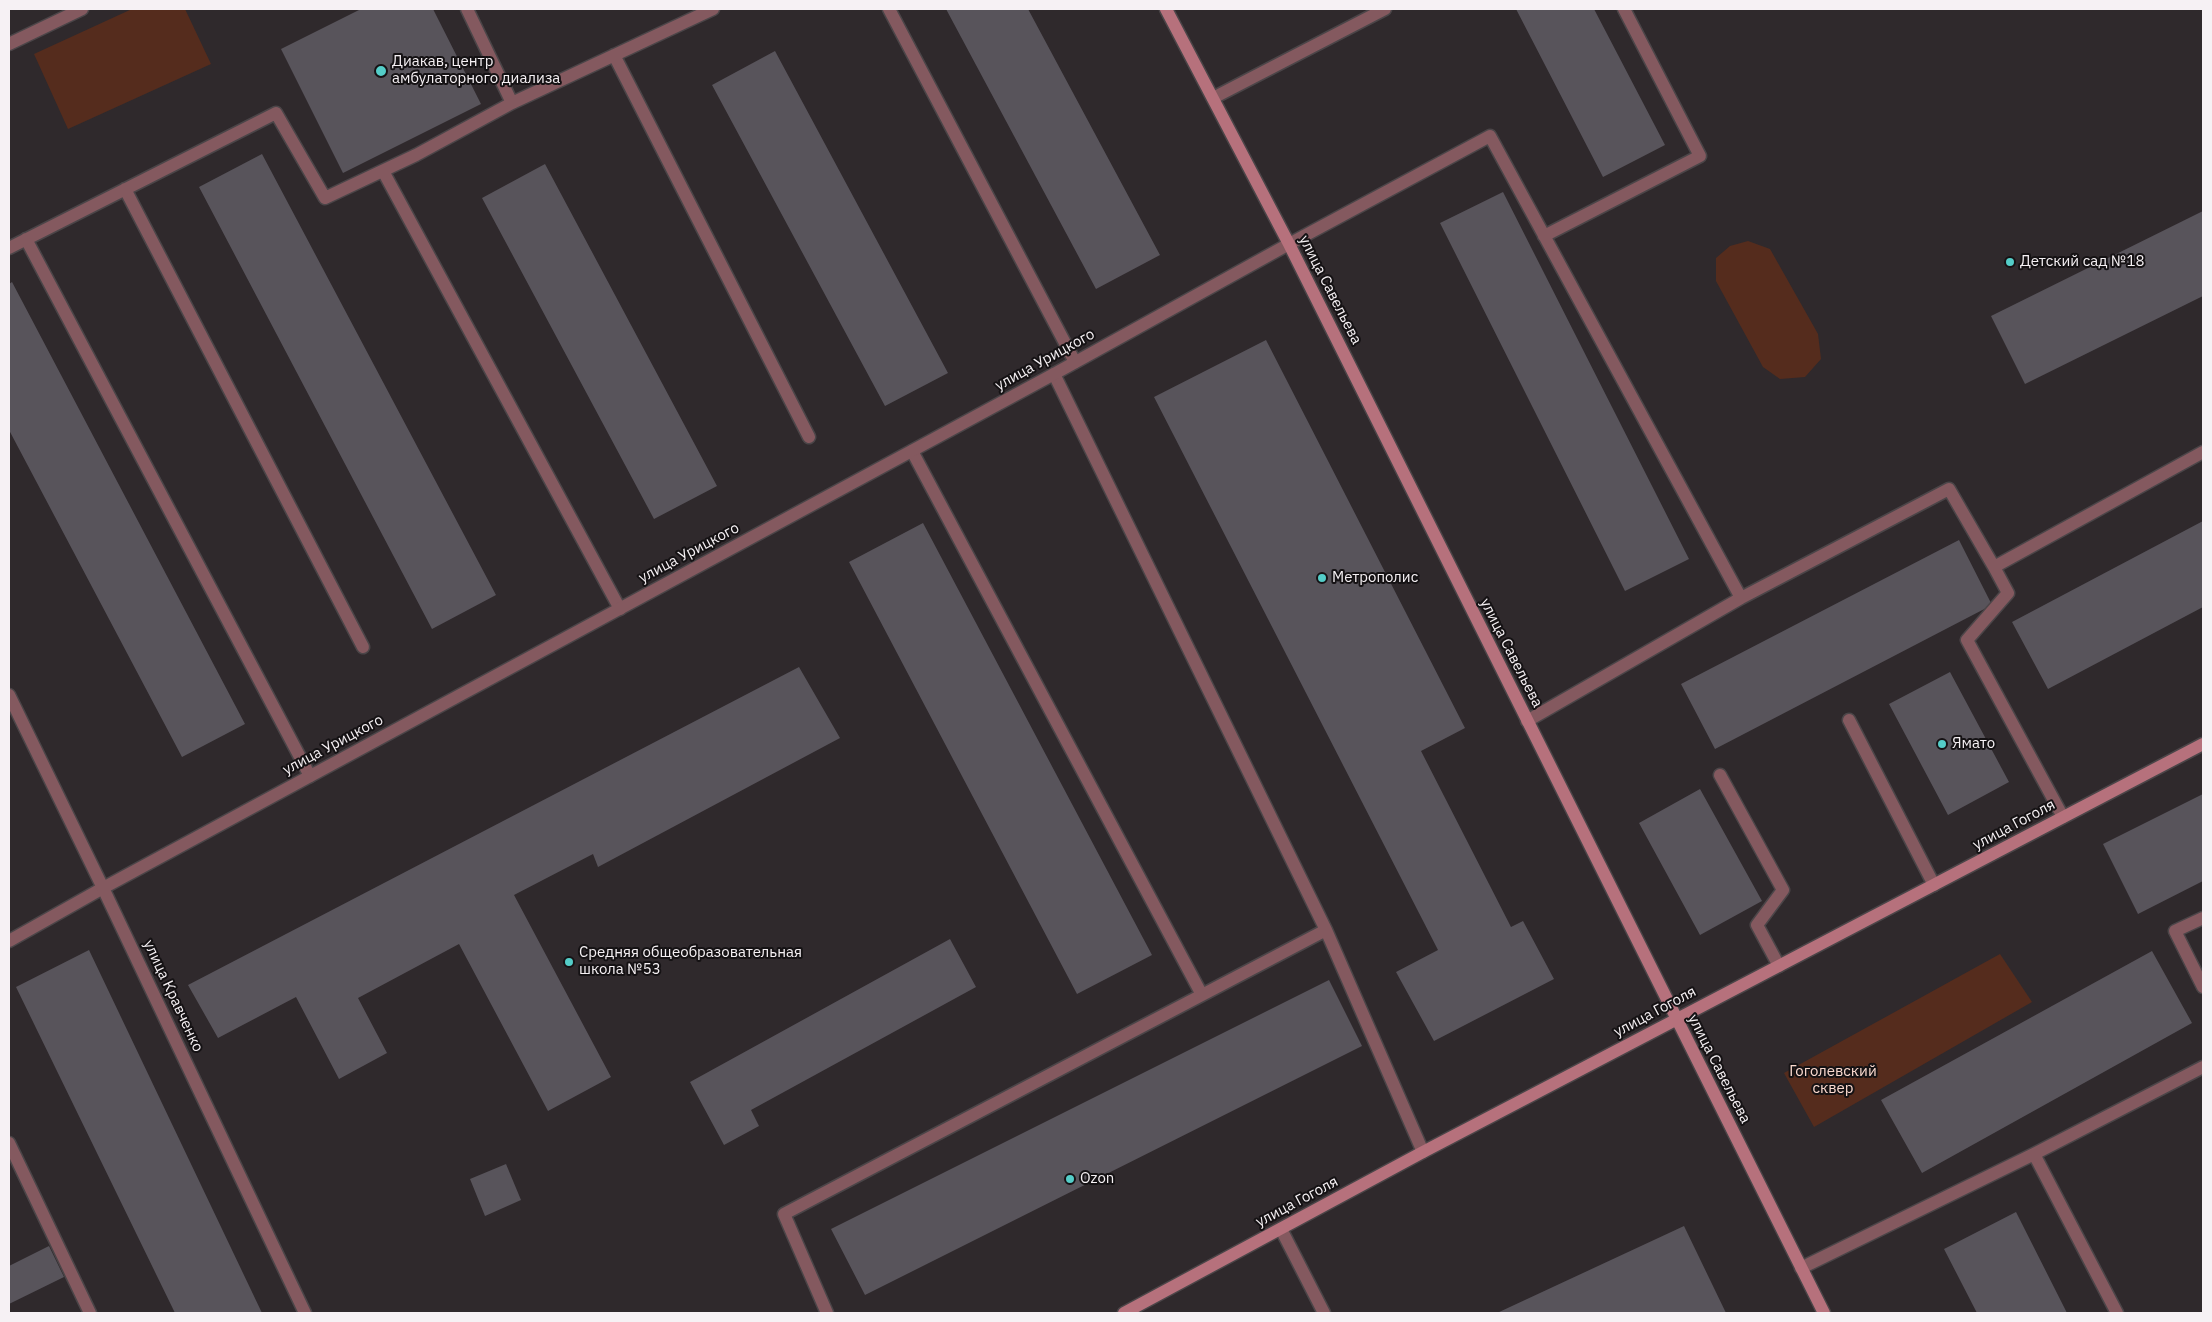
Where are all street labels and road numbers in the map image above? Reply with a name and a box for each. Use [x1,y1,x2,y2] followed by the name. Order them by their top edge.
[1295,233,1365,347] street label: улица Савельева
[992,325,1098,395] street label: улица Урицкого
[636,519,742,587] street label: улица Урицкого
[1476,596,1546,710] street label: улица Савельева
[280,711,386,779] street label: улица Урицкого
[1970,796,2058,854] street label: улица Гоголя
[139,937,207,1055] street label: улица Кравченко
[1611,983,1699,1041] street label: улица Гоголя
[1684,1012,1754,1126] street label: улица Савельева
[1253,1173,1341,1231] street label: улица Гоголя

